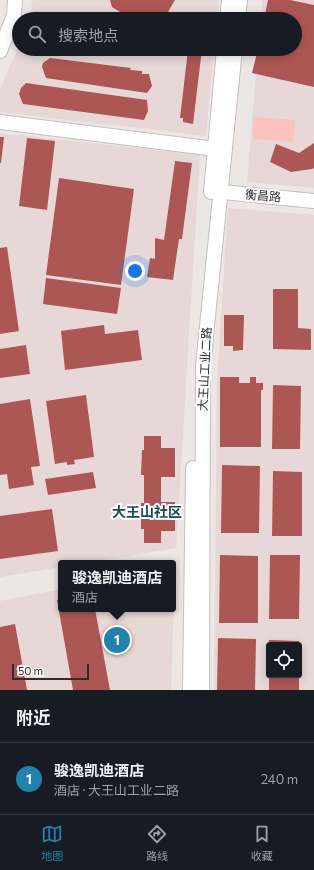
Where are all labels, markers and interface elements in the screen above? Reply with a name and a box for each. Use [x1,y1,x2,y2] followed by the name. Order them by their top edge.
[12,12,302,56] search box
[26,23,48,45] icon: search
[58,26,118,44] text: 搜索地点
[245,186,282,204] street label: 衡昌路
[125,261,145,281] your location
[195,327,213,411] street label: 大王山工业二路
[112,503,182,520] district label: 大王山社区
[58,560,176,612] popup
[72,568,162,586] text: 骏逸凯迪酒店
[72,589,98,605] text: 酒店
[104,625,130,655] pin: 1
[266,642,302,678] map controls
[266,642,302,678] button: locate
[12,662,89,681] scale bar
[18,664,43,677] text: 50 m
[16,707,50,728] text: 附近
[54,761,144,779] text: 骏逸凯迪酒店
[26,771,32,787] text: 1
[261,771,298,787] text: 240 m
[54,782,179,798] text: 酒店 · 大王山工业二路
[41,823,63,863] tab: 地图
[146,823,168,863] tab: 路线
[251,823,273,863] tab: 收藏

